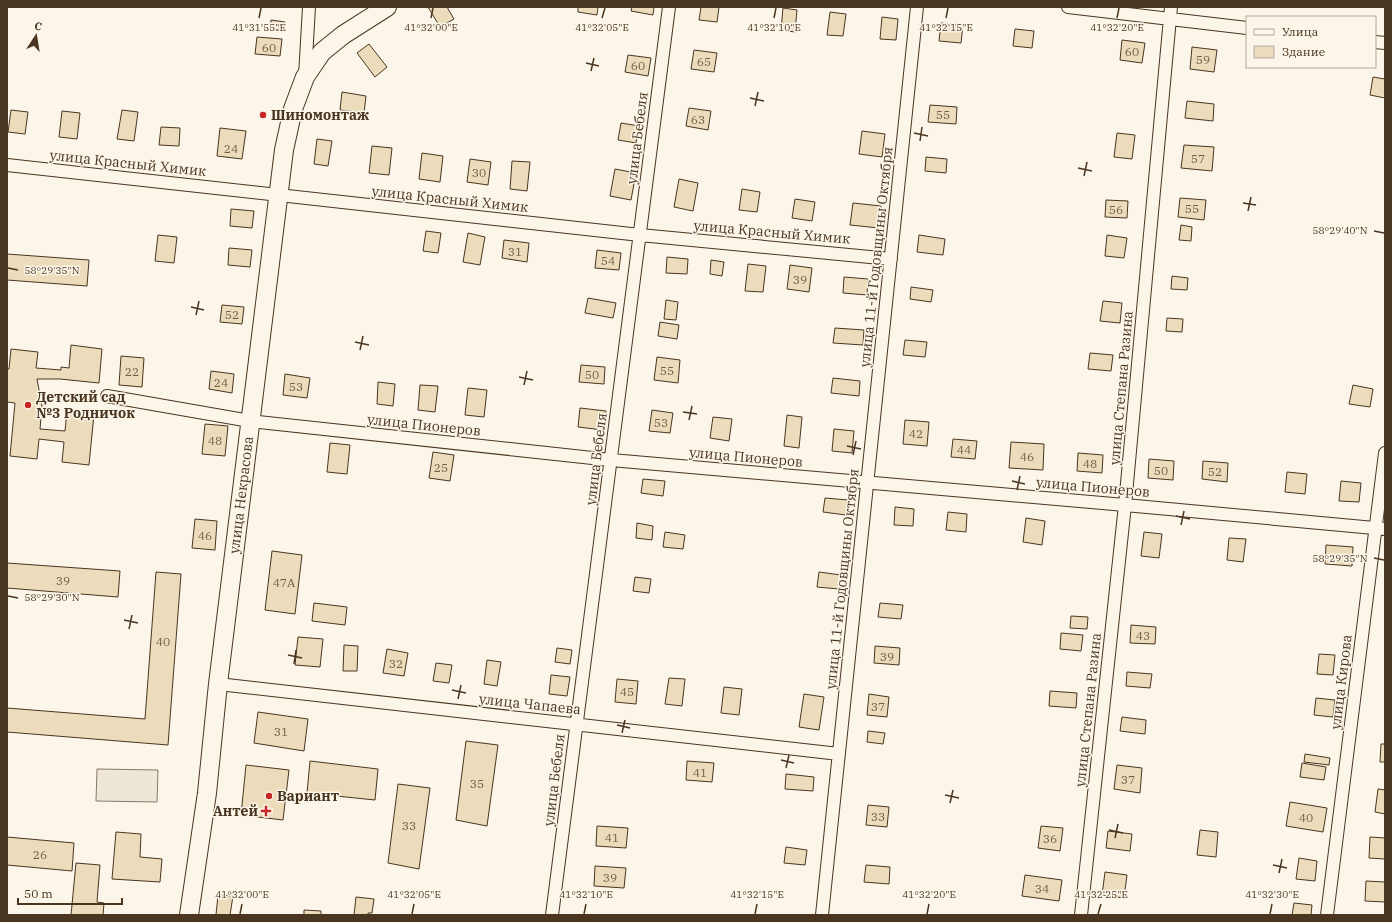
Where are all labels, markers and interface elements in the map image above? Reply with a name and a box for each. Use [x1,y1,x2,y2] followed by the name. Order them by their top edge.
[16,16,56,56] north arrow
[1246,16,1376,68] legend
[33,19,43,34] text: С
[232,21,286,34] text: 41°31'55"E
[404,21,458,34] text: 41°32'00"E
[575,21,629,34] text: 41°32'05"E
[747,21,801,34] text: 41°32'10"E
[919,21,973,34] text: 41°32'15"E
[1090,21,1144,34] text: 41°32'20"E
[1282,24,1319,39] text: Улица
[262,40,276,55] house number: 60
[1125,44,1139,59] house number: 60
[1282,44,1325,59] text: Здание
[1196,52,1210,67] house number: 59
[697,54,711,69] house number: 65
[631,58,645,73] house number: 60
[622,91,652,185] street label: улица Бебеля
[271,106,369,124] place label: Шиномонтаж
[936,107,950,122] house number: 55
[258,110,268,120] marker: Шиномонтаж
[691,112,705,127] house number: 63
[224,141,238,156] house number: 24
[49,146,207,180] street label: улица Красный Химик
[855,146,897,368] street label: улица 11-й Годовщины Октября
[1191,151,1205,166] house number: 57
[472,165,486,180] house number: 30
[371,182,529,216] street label: улица Красный Химик
[1185,201,1199,216] house number: 55
[1109,202,1123,217] house number: 56
[693,216,851,248] street label: улица Красный Химик
[1313,224,1368,237] text: 58°29'40"N
[508,244,522,259] house number: 31
[601,253,615,268] house number: 54
[25,264,80,277] text: 58°29'35"N
[793,272,807,287] house number: 39
[225,307,239,322] house number: 52
[1105,310,1137,466] street label: улица Степана Разина
[660,363,674,378] house number: 55
[125,364,139,379] house number: 22
[585,367,599,382] house number: 50
[214,375,228,390] house number: 24
[289,379,303,394] house number: 53
[36,388,135,422] place label: Детский сад №3 Родничок
[23,400,33,410] marker: Детский сад №3 Родничок
[366,410,482,440] street label: улица Пионеров
[581,412,611,506] street label: улица Бебеля
[654,415,668,430] house number: 53
[909,426,923,441] house number: 42
[208,433,222,448] house number: 48
[225,435,257,555] street label: улица Некрасова
[957,442,971,457] house number: 44
[688,443,804,471] street label: улица Пионеров
[1020,449,1034,464] house number: 46
[1083,456,1097,471] house number: 48
[434,460,448,475] house number: 25
[1154,463,1168,478] house number: 50
[1208,464,1222,479] house number: 52
[821,468,863,690] street label: улица 11-й Годовщины Октября
[1035,473,1151,501] street label: улица Пионеров
[198,528,212,543] house number: 46
[1313,552,1368,565] text: 58°29'35"N
[56,573,70,588] house number: 39
[273,575,296,590] house number: 47А
[25,591,80,604] text: 58°29'30"N
[1136,628,1150,643] house number: 43
[1071,632,1105,788] street label: улица Степана Разина
[1326,633,1356,731] street label: улица Кирова
[156,634,170,649] house number: 40
[880,649,894,664] house number: 39
[389,656,403,671] house number: 32
[620,684,634,699] house number: 45
[478,690,582,718] street label: улица Чапаева
[871,699,885,714] house number: 37
[274,724,288,739] house number: 31
[539,733,569,827] street label: улица Бебеля
[693,765,707,780] house number: 41
[1121,772,1135,787] house number: 37
[470,776,484,791] house number: 35
[277,787,339,805] place label: Вариант
[264,791,274,801] marker: Вариант
[213,802,258,820] place label: Антей
[261,806,271,816] marker: Антей
[871,809,885,824] house number: 33
[1299,810,1313,825] house number: 40
[402,818,416,833] house number: 33
[605,830,619,845] house number: 41
[1043,831,1057,846] house number: 36
[33,847,47,862] house number: 26
[603,870,617,885] house number: 39
[18,880,122,906] scale bar
[1035,881,1049,896] house number: 34
[24,886,53,901] text: 50 m
[215,888,269,901] text: 41°32'00"E
[387,888,441,901] text: 41°32'05"E
[559,888,613,901] text: 41°32'10"E
[730,888,784,901] text: 41°32'15"E
[902,888,956,901] text: 41°32'20"E
[1074,888,1128,901] text: 41°32'25"E
[1245,888,1299,901] text: 41°32'30"E

